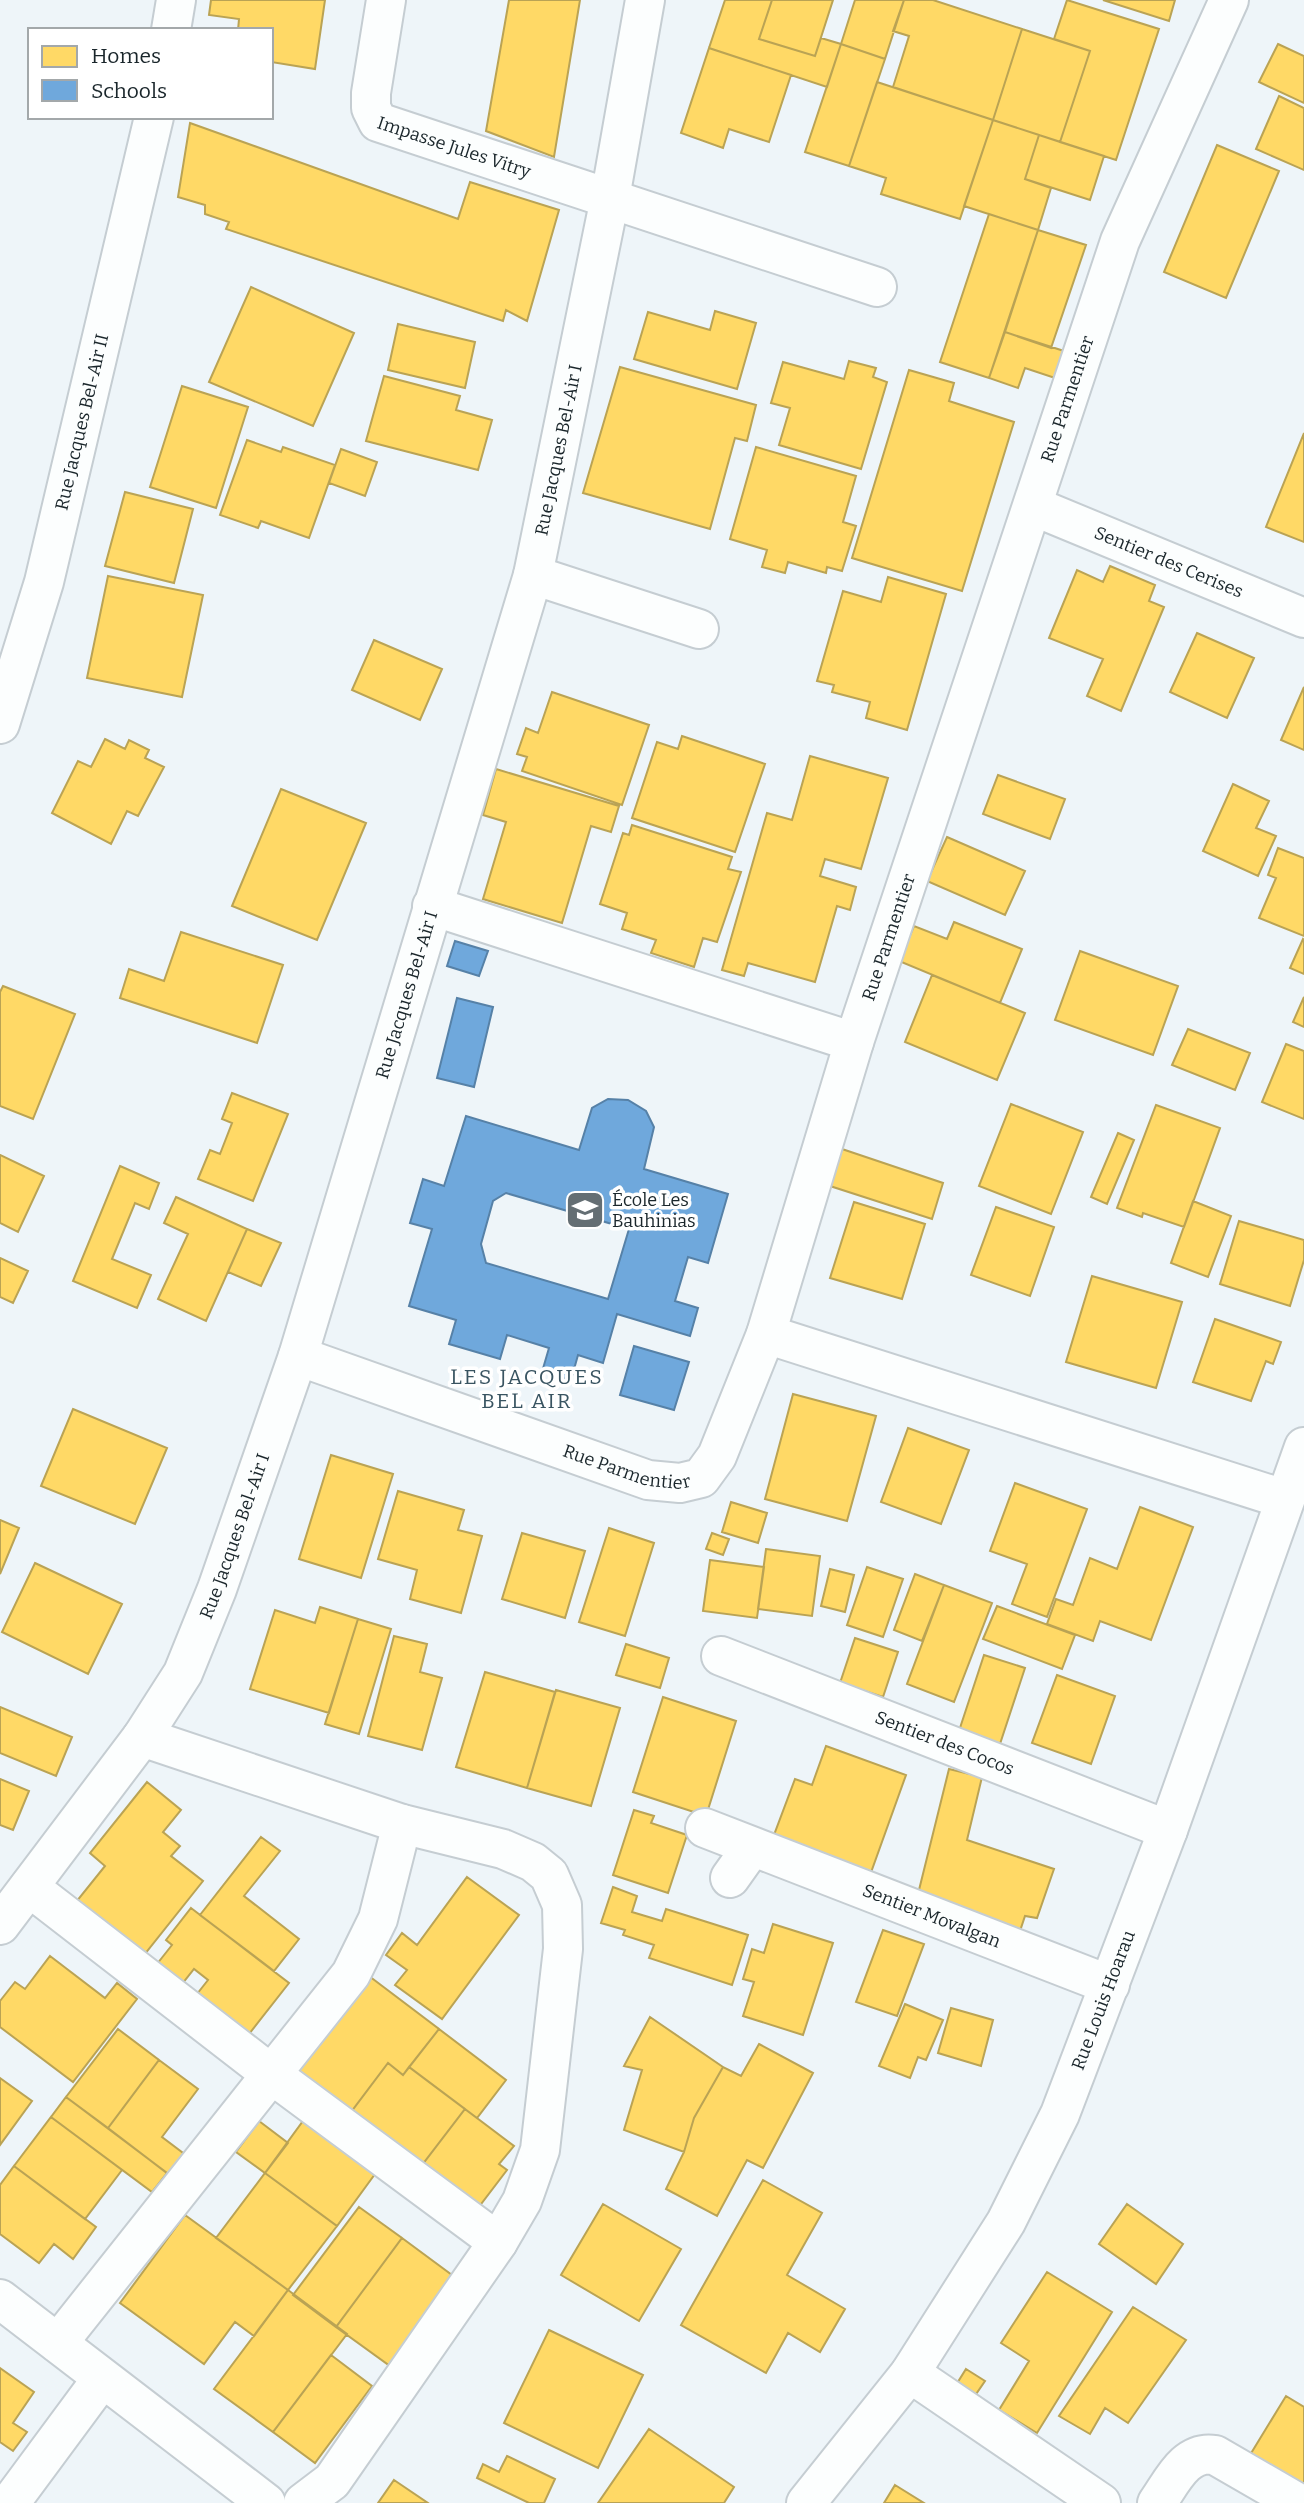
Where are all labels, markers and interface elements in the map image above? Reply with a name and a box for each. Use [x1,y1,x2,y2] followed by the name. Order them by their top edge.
[28,28,273,119] legend
[91,43,161,69] text: Homes
[91,78,167,104] text: Schools
[375,112,534,183] street label: Impasse Jules Vitry
[50,332,113,512] street label: Rue Jacques Bel-Air II
[1036,333,1099,465] street label: Rue Parmentier
[530,363,587,538] street label: Rue Jacques Bel-Air I
[1091,522,1247,603] street label: Sentier des Cerises
[857,871,920,1004] street label: Rue Parmentier
[371,908,442,1081] street label: Rue Jacques Bel-Air I
[612,1188,696,1232] place label: École Les Bauhinias
[564,1189,606,1231] school or university icon: École Les Bauhinias
[450,1364,604,1414] district label: LES JACQUES BEL AIR
[560,1440,693,1494] street label: Rue Parmentier
[195,1451,274,1622] street label: Rue Jacques Bel-Air I
[872,1706,1017,1780] street label: Sentier des Cocos
[859,1879,1004,1953] street label: Sentier Movalgan
[1067,1927,1140,2073] street label: Rue Louis Hoarau

